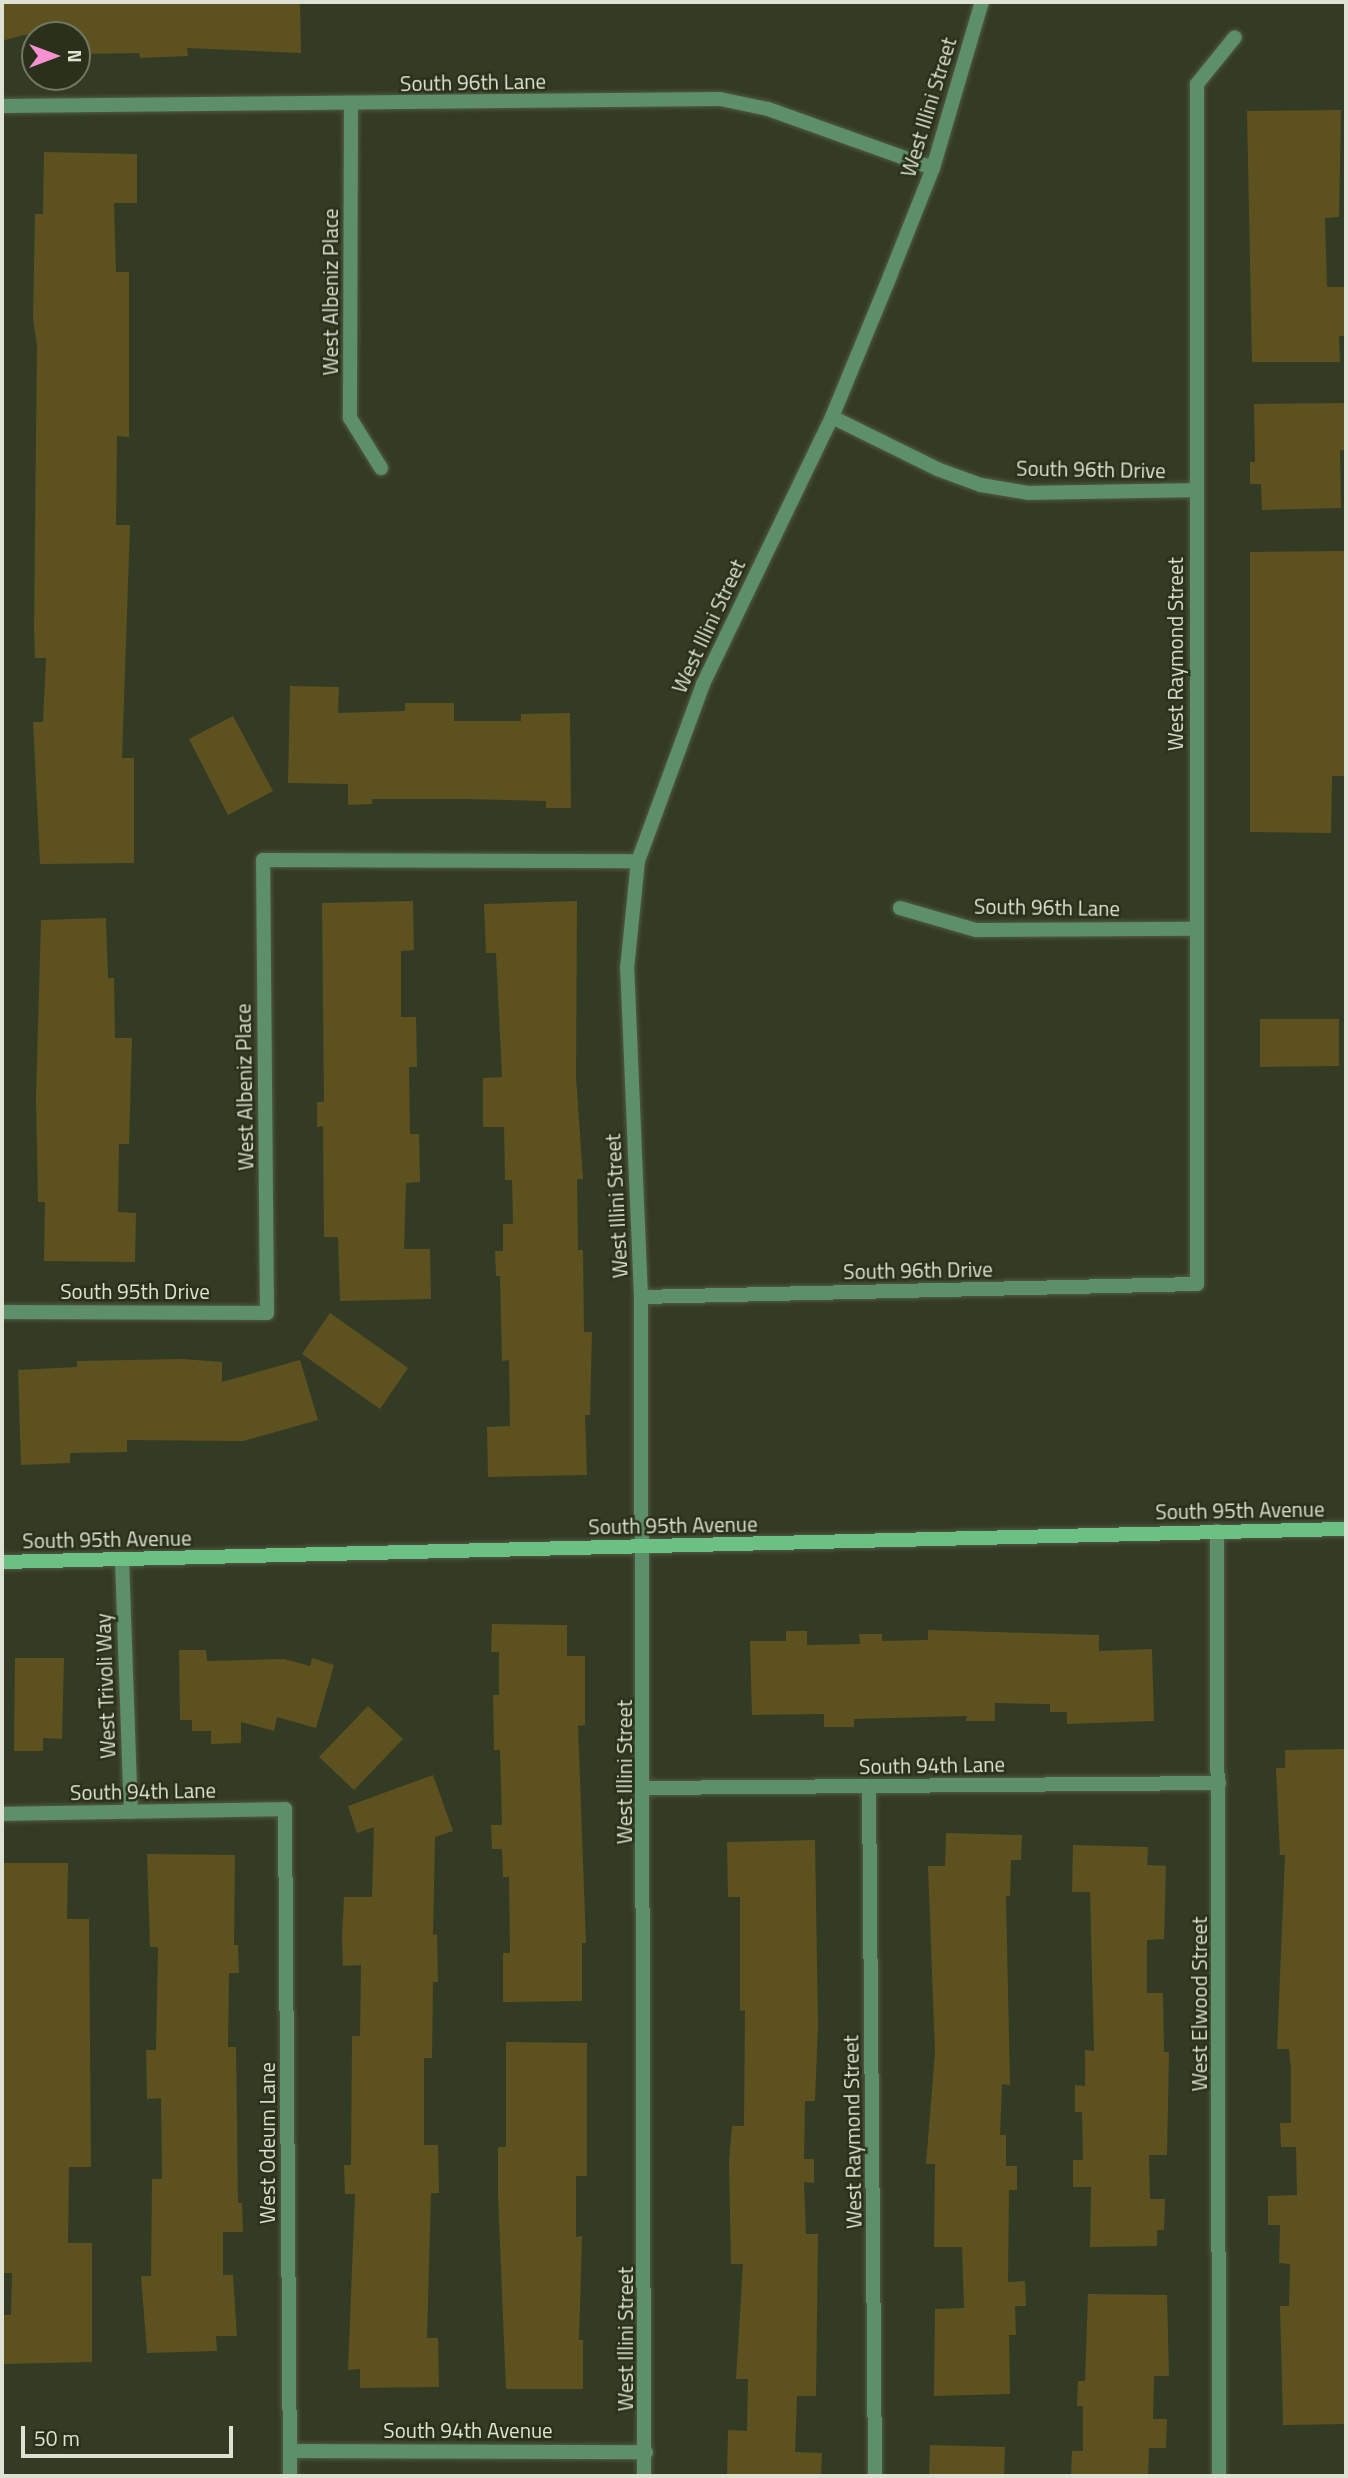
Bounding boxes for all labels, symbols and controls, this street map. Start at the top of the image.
north arrow [21,21,91,91]
street label: West Illini Street [895,34,961,180]
text: N [61,49,90,63]
street label: South 96th Lane [400,68,546,96]
street label: West Albeniz Place [317,208,343,376]
street label: South 96th Drive [1016,455,1166,483]
street label: West Illini Street [666,555,750,697]
street label: West Raymond Street [1162,557,1188,751]
street label: South 96th Lane [974,893,1120,921]
street label: West Albeniz Place [230,1003,258,1171]
street label: West Illini Street [600,1133,632,1279]
street label: South 96th Drive [843,1256,993,1284]
street label: South 95th Drive [60,1278,210,1304]
street label: South 95th Avenue [1155,1496,1325,1524]
street label: South 95th Avenue [588,1511,758,1539]
street label: South 95th Avenue [22,1525,192,1553]
street label: West Trivoli Way [90,1613,120,1759]
street label: West Illini Street [611,1700,637,1844]
street label: South 94th Lane [859,1751,1005,1779]
street label: South 94th Lane [70,1777,216,1805]
street label: West Elwood Street [1186,1917,1212,2091]
street label: West Raymond Street [838,2035,866,2229]
street label: West Odeum Lane [254,2062,280,2224]
street label: West Illini Street [612,2267,638,2411]
scale bar [24,2412,236,2456]
street label: South 94th Avenue [383,2417,553,2443]
text: 50 m [34,2422,80,2454]

